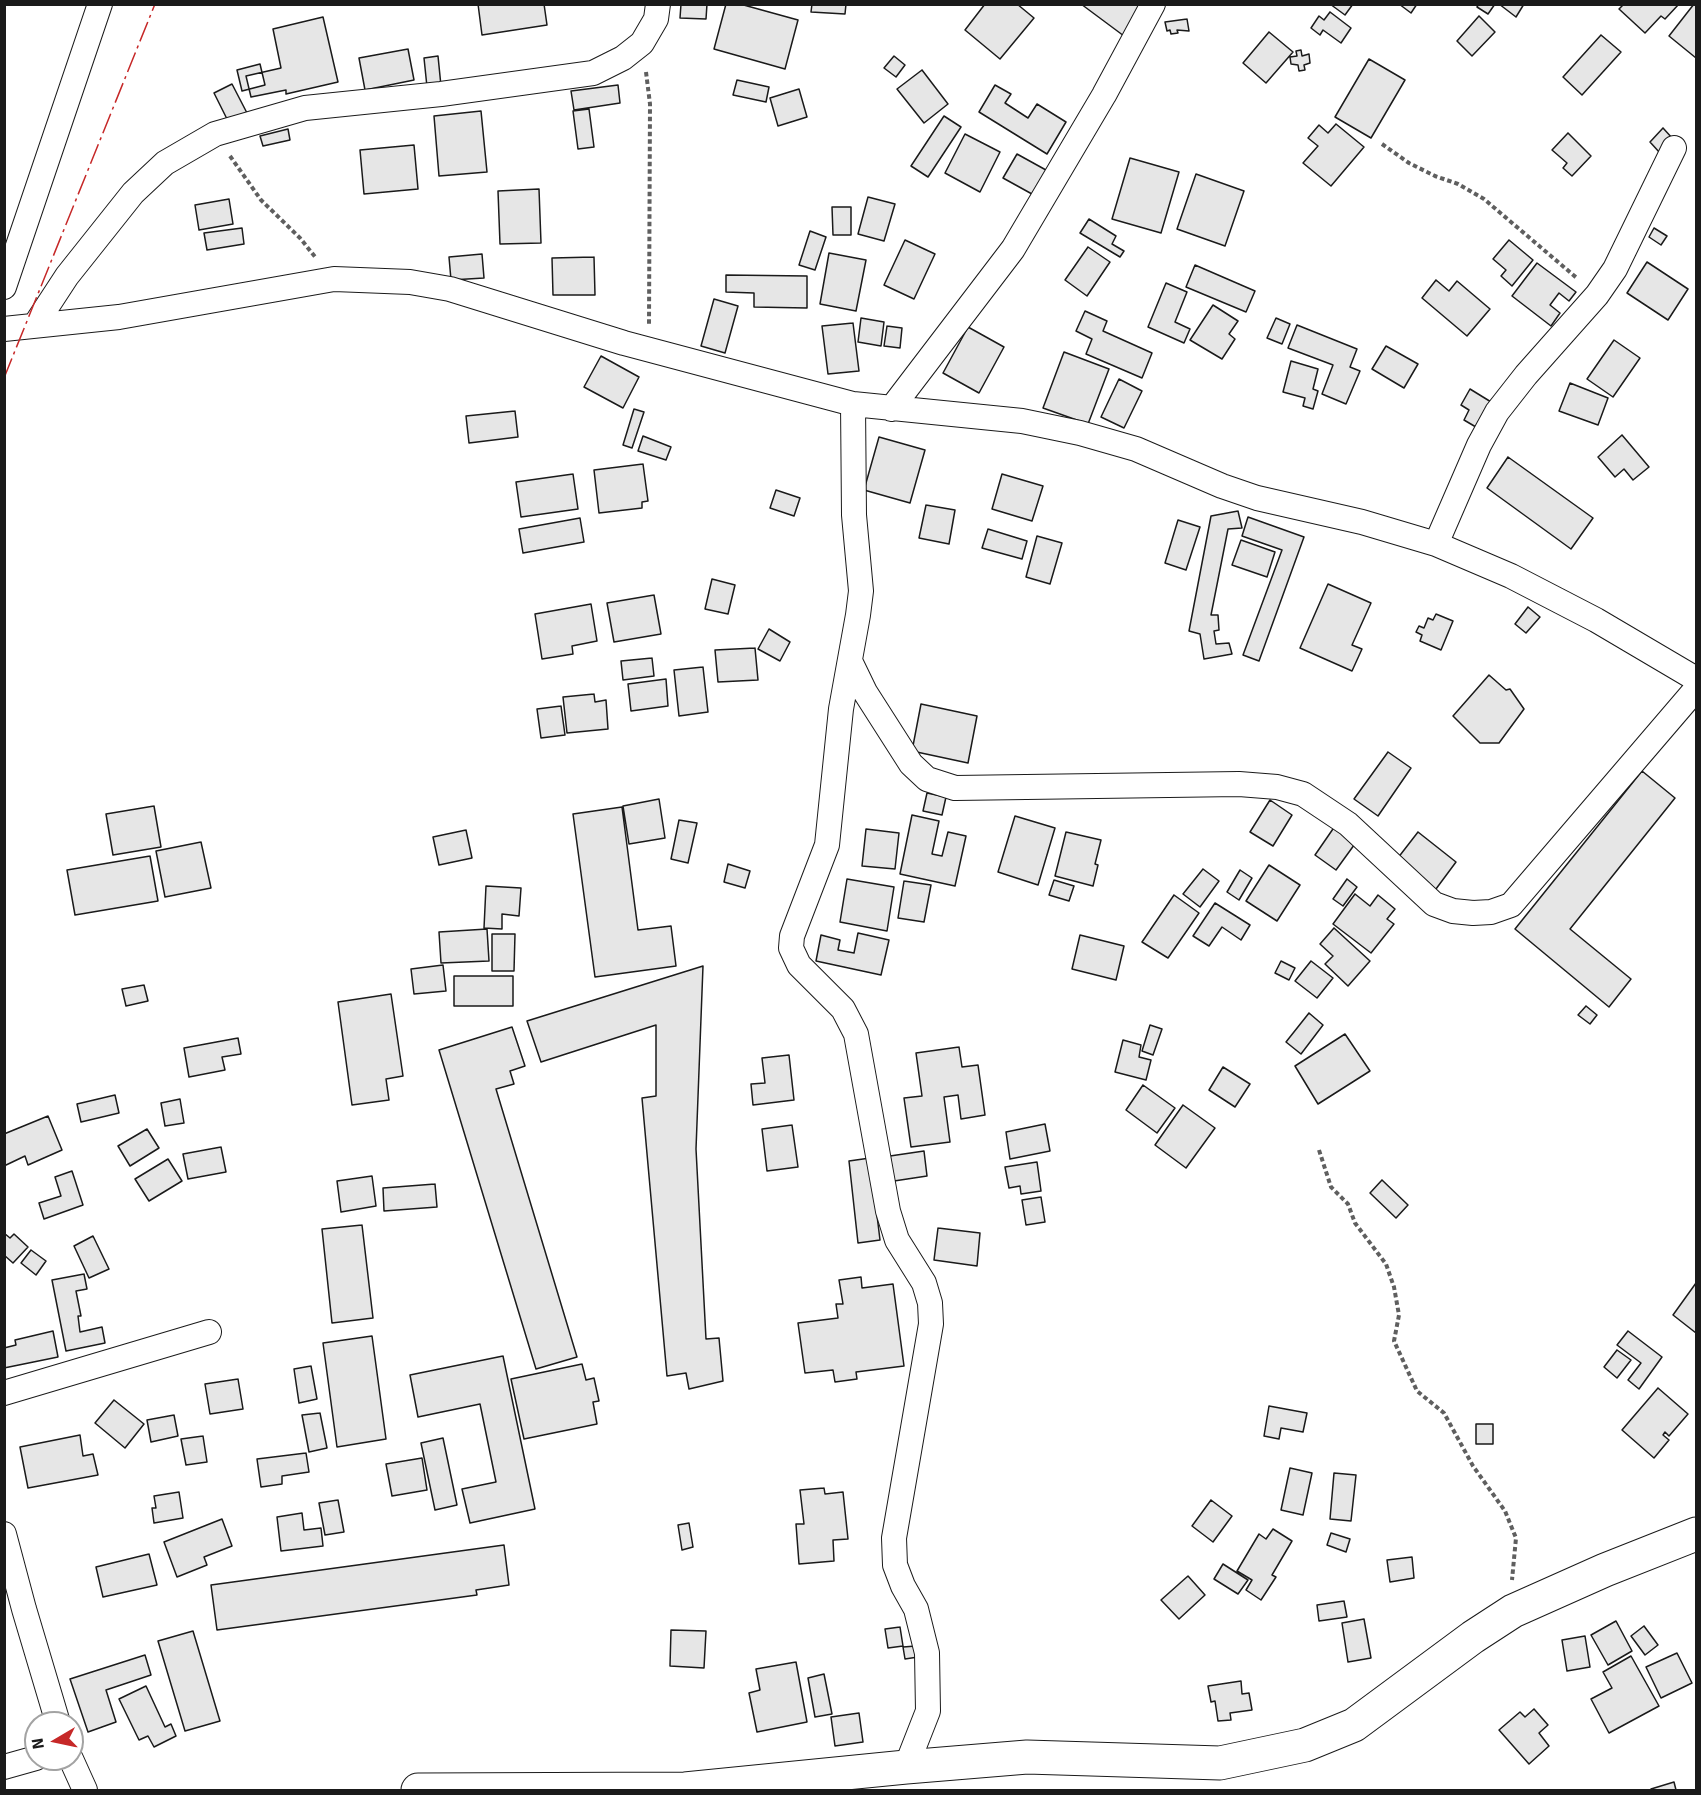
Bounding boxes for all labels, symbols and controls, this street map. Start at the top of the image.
north arrow [24,1711,84,1771]
text: N [27,1736,49,1751]

